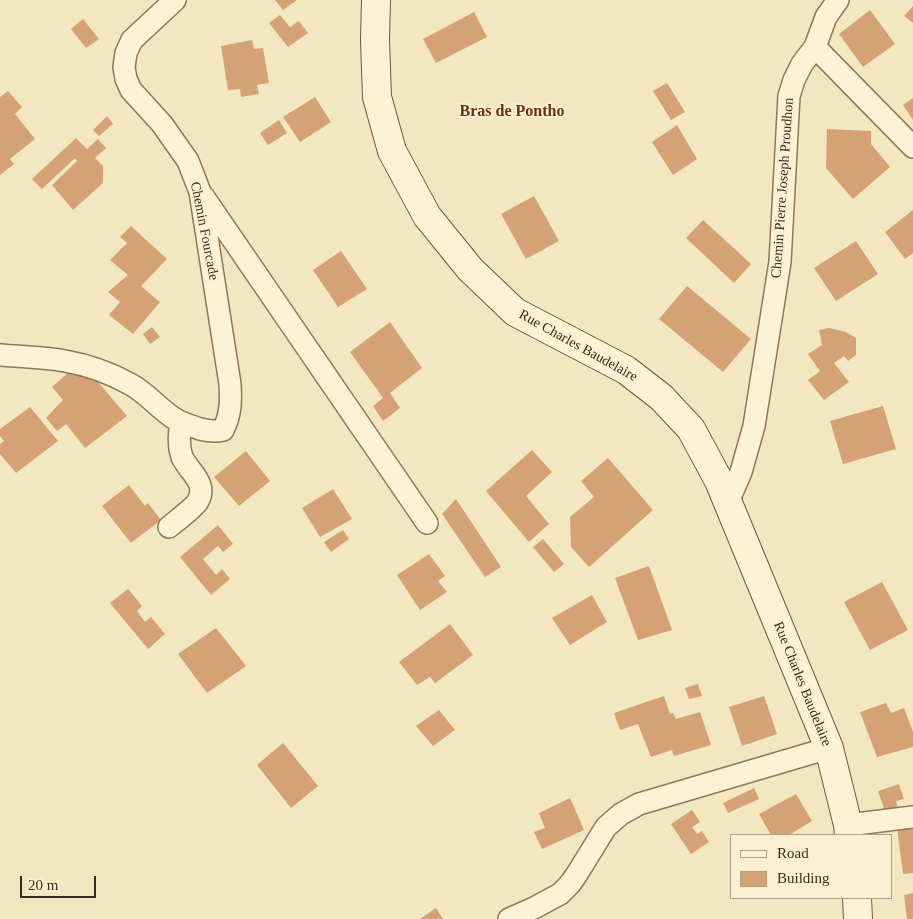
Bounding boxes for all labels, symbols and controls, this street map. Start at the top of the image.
street label: Chemin Pierre Joseph Proudhon [768,97,798,279]
district label: Bras de Pontho [460,102,564,122]
street label: Chemin Fourcade [186,180,222,282]
street label: Rue Charles Baudelaire [516,306,640,386]
street label: Rue Charles Baudelaire [769,619,835,749]
legend [730,834,893,899]
text: Road [777,845,809,861]
scale bar [22,866,99,898]
text: Building [777,870,830,886]
text: 20 m [28,877,58,893]

